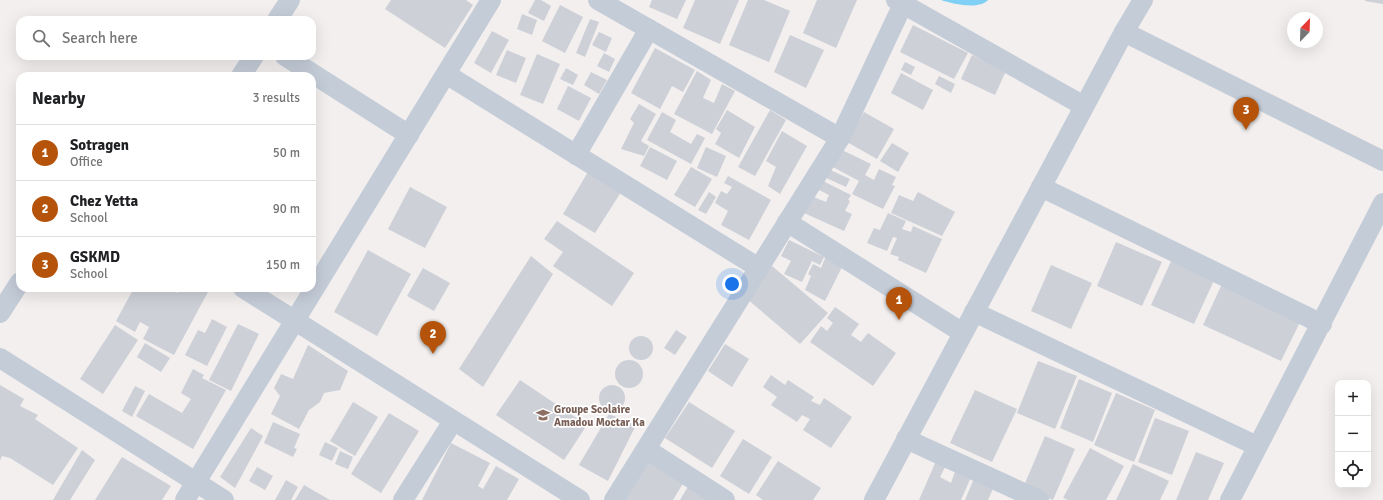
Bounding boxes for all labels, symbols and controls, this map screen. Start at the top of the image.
north arrow [1287,12,1323,48]
search box [16,16,316,60]
icon: search [30,27,52,49]
text: Search here [62,29,138,47]
text: Nearby [32,88,85,109]
text: 3 results [252,90,300,106]
pin: 3 [1233,97,1259,130]
text: Sotragen [70,136,129,154]
text: 1 [41,145,49,161]
text: 50 m [273,145,300,161]
text: Office [70,154,103,170]
text: Chez Yetta [70,192,138,210]
text: 2 [41,201,49,217]
text: 90 m [273,201,300,217]
text: School [70,210,108,226]
text: GSKMD [70,248,120,266]
text: 3 [41,257,49,273]
text: 150 m [266,257,300,273]
text: School [70,266,108,282]
your location [722,274,742,294]
pin: 1 [886,287,912,320]
pin: 2 [420,321,446,354]
map controls [1335,380,1371,488]
button: + [1335,380,1371,416]
place label: Groupe Scolaire Amadou Moctar Ka [554,403,645,429]
school or university icon: Groupe Scolaire Amadou Moctar Ka [535,407,551,423]
button: − [1335,416,1371,452]
button: locate [1335,452,1371,488]

